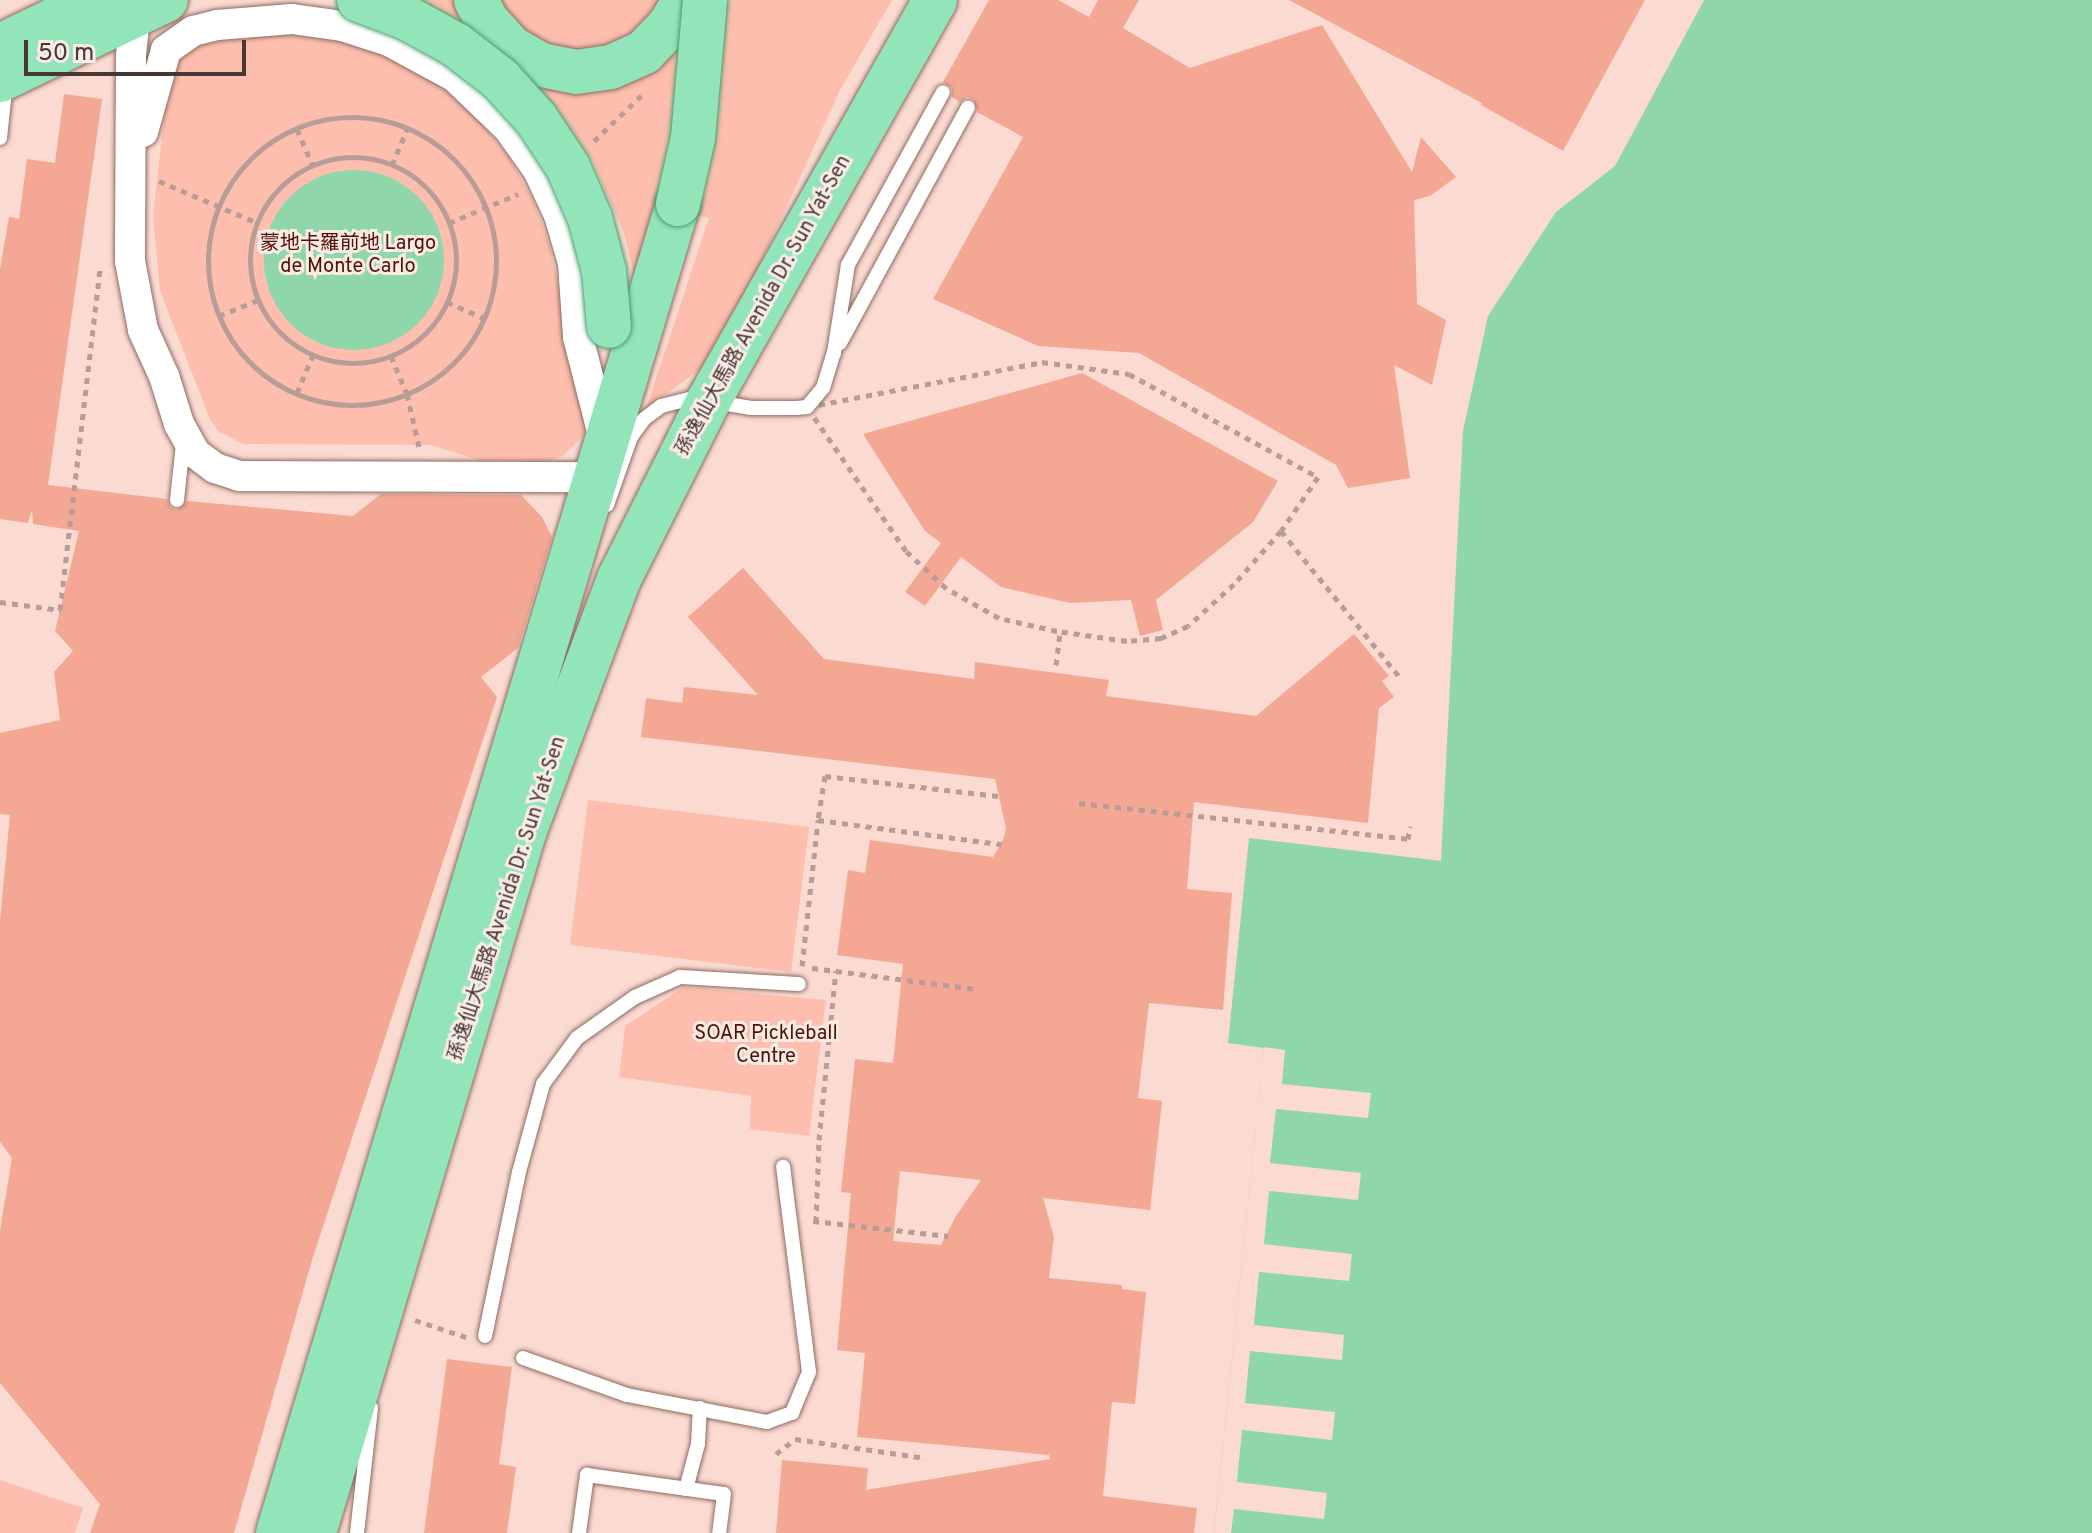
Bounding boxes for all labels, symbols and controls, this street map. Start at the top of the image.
scale bar [28,24,250,74]
text: 50 m [38,39,94,69]
street label: 孫逸仙大馬路 Avenida Dr. Sun Yat-Sen [671,151,857,461]
park label: 蒙地卡羅前地 Largo de Monte Carlo [260,232,436,279]
street label: 孫逸仙大馬路 Avenida Dr. Sun Yat-Sen [444,733,572,1065]
park label: SOAR Pickleball Centre [694,1022,838,1069]

